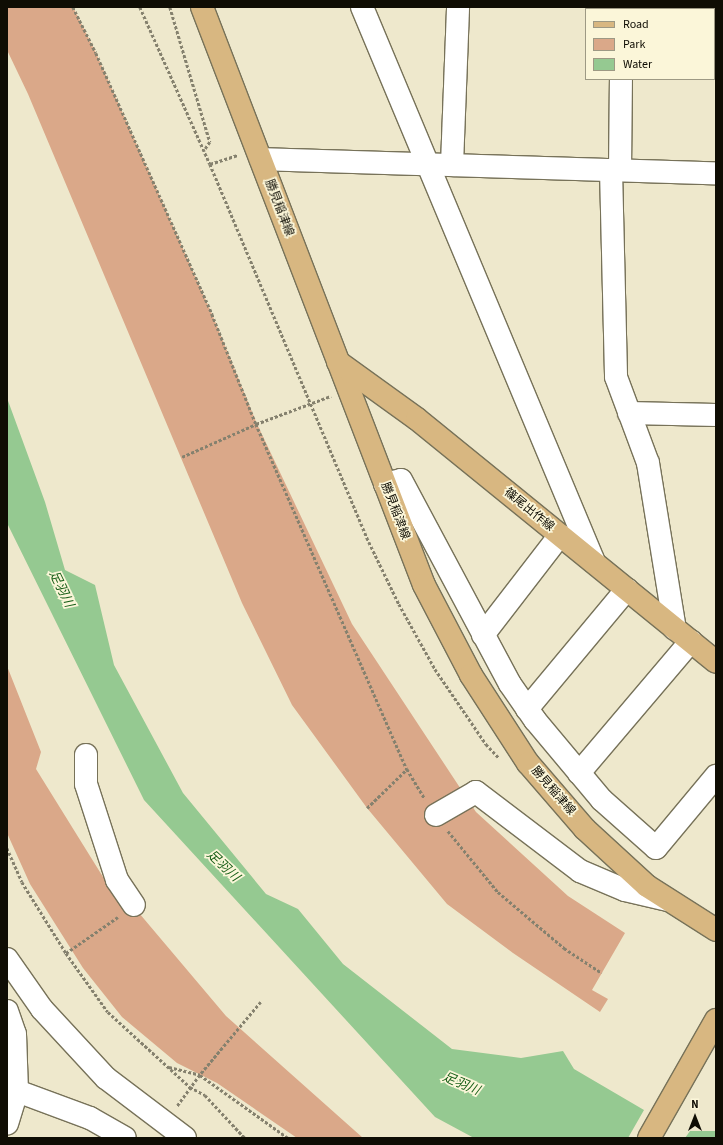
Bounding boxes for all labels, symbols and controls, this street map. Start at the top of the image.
legend [585,8,715,80]
text: Road [623,16,649,33]
text: Park [623,36,645,53]
text: Water [623,56,652,73]
street label: 勝見稲津線 [262,177,296,239]
street label: 勝見稲津線 [378,480,412,542]
street label: 篠尾出作線 [501,486,557,534]
water label: 足羽川 [45,568,77,610]
street label: 勝見稲津線 [528,764,578,818]
water label: 足羽川 [203,847,243,885]
water label: 足羽川 [440,1069,482,1099]
north arrow [675,1097,715,1137]
text: N [691,1097,699,1112]

